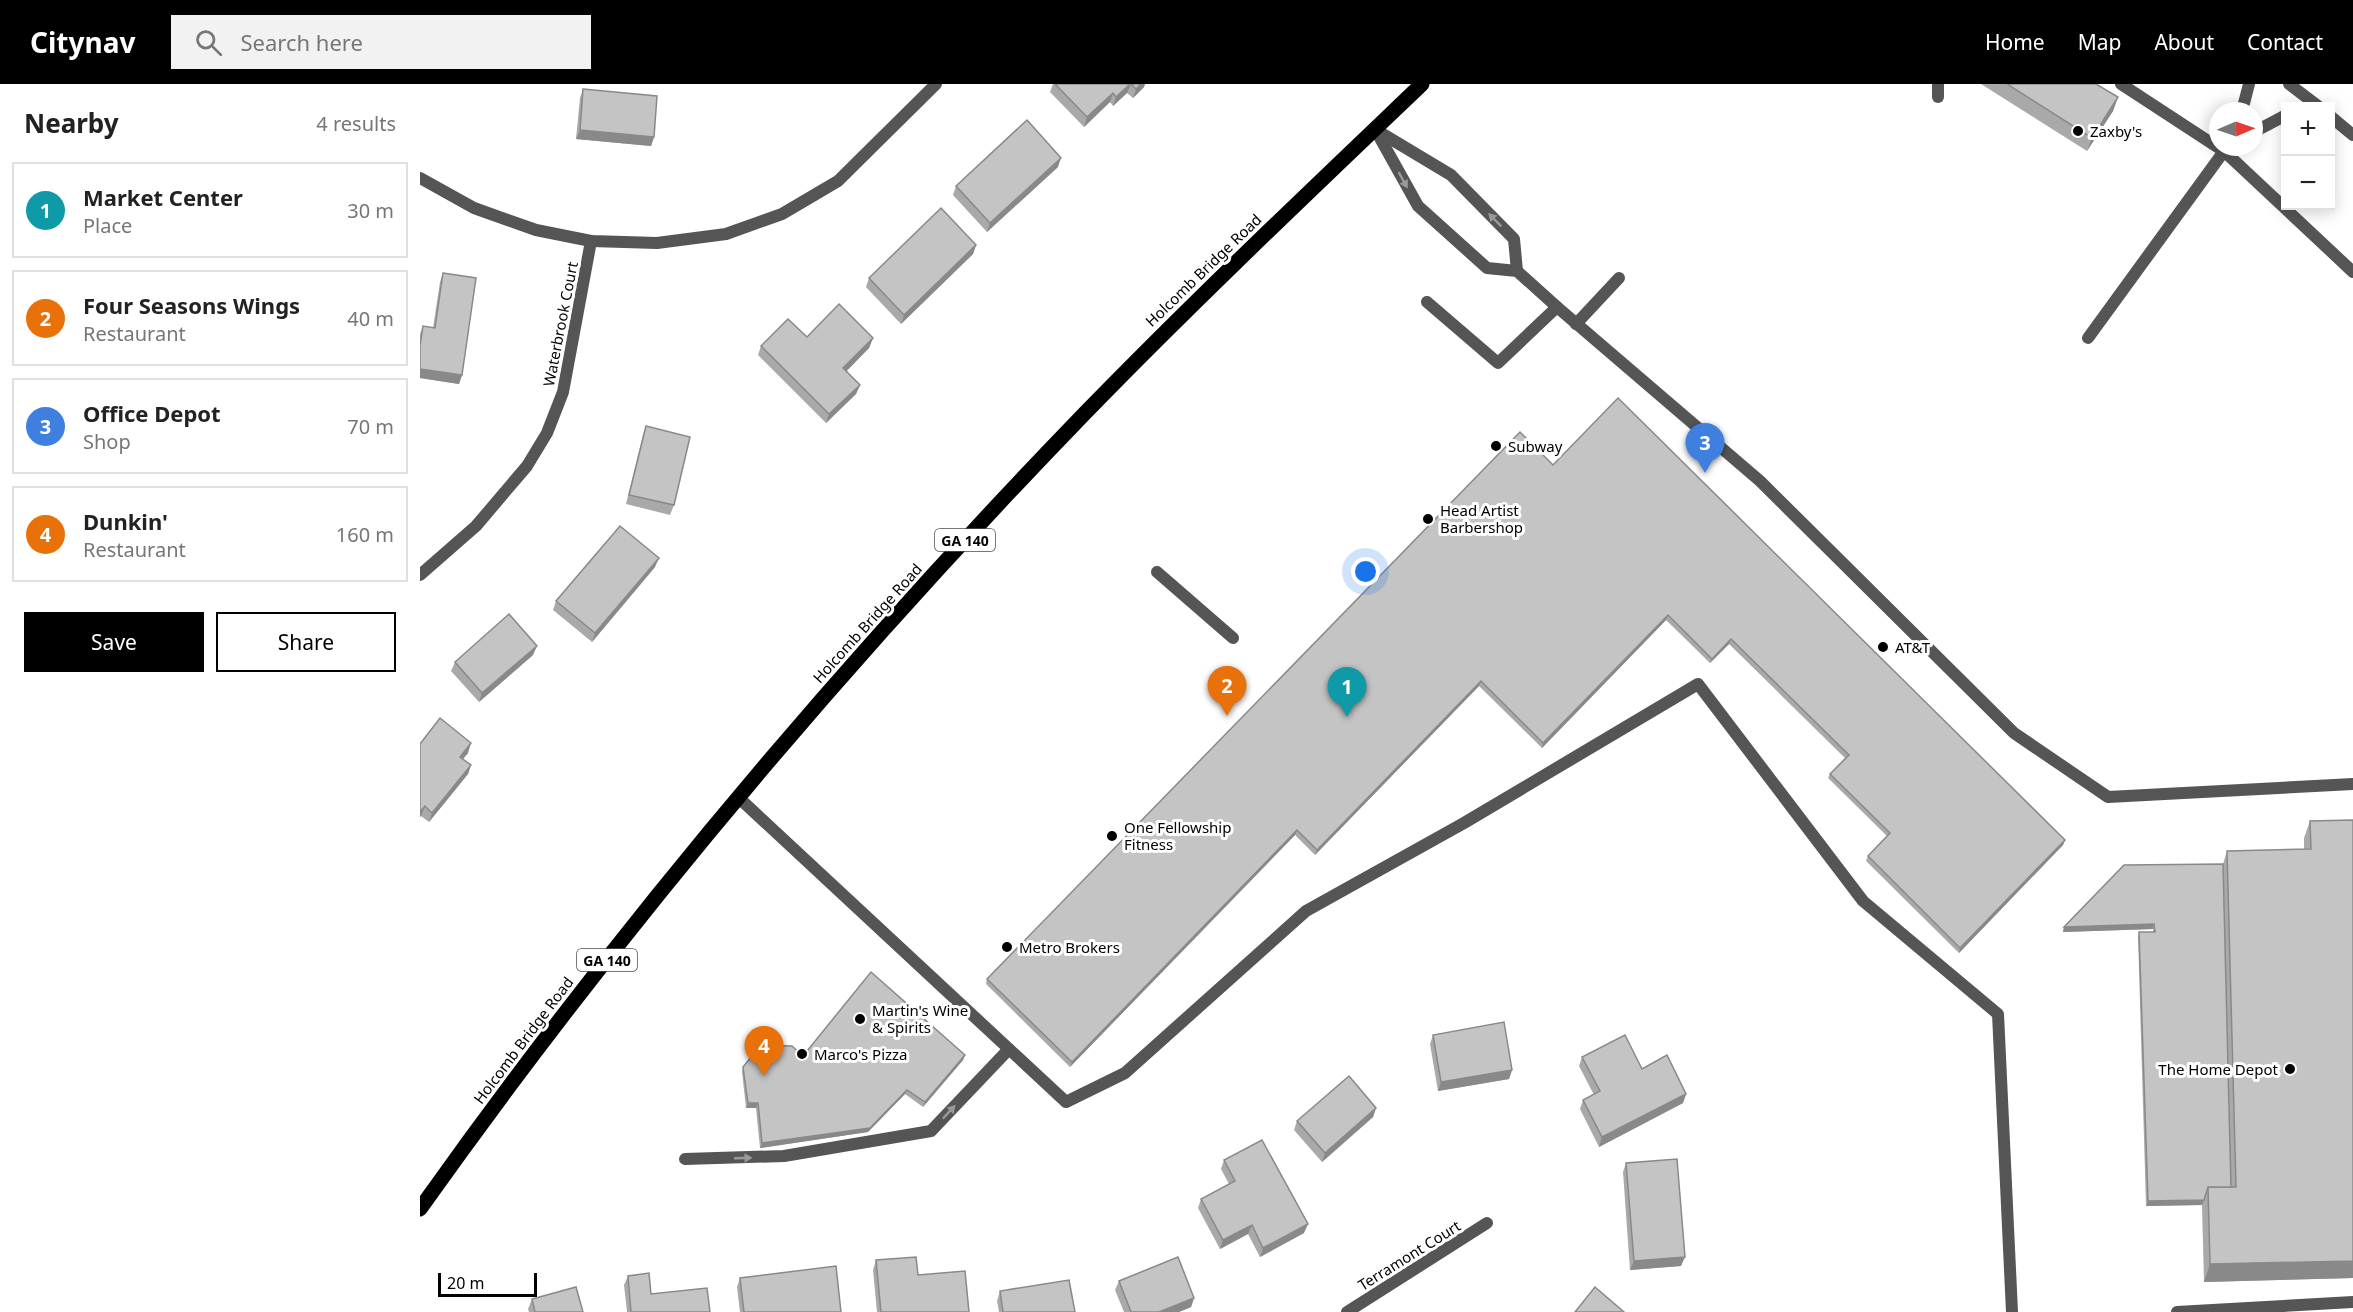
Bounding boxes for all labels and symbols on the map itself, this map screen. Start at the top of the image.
north arrow [2209,102,2263,156]
place label: Zaxby's [2090,121,2142,141]
marker: Zaxby's [2071,124,2085,138]
one-way arrow [1398,172,1408,189]
street label: Holcomb Bridge Road [1141,209,1265,331]
one-way arrow [1488,212,1502,227]
street label: Waterbrook Court [538,259,582,388]
pin: 3 [1686,424,1724,473]
place label: Subway [1508,436,1563,456]
marker: Subway [1489,439,1503,453]
place label: Head Artist Barbershop [1440,500,1523,537]
marker: Head Artist Barbershop [1421,512,1435,526]
road number: GA 140 [935,529,995,551]
your location [1351,557,1380,586]
street label: Holcomb Bridge Road [808,559,926,687]
place label: AT&T [1895,637,1931,657]
marker: AT&T [1876,640,1890,654]
pin: 2 [1208,666,1246,716]
pin: 1 [1328,668,1366,717]
place label: One Fellowship Fitness [1124,817,1231,854]
marker: One Fellowship Fitness [1105,829,1119,843]
place label: Metro Brokers [1019,937,1120,957]
marker: Metro Brokers [1000,940,1014,954]
road number: GA 140 [577,949,637,971]
street label: Holcomb Bridge Road [469,972,577,1108]
place label: Martin's Wine & Spirits [872,1000,968,1037]
marker: Martin's Wine & Spirits [853,1012,867,1026]
pin: 4 [744,1026,784,1076]
place label: Marco's Pizza [814,1044,908,1064]
marker: Marco's Pizza [795,1047,809,1061]
place label: The Home Depot [2158,1059,2279,1079]
marker: The Home Depot [2283,1062,2297,1076]
one-way arrow [942,1105,955,1120]
one-way arrow [734,1153,753,1162]
street label: Terramont Court [1354,1215,1465,1295]
scale bar [438,1270,537,1298]

